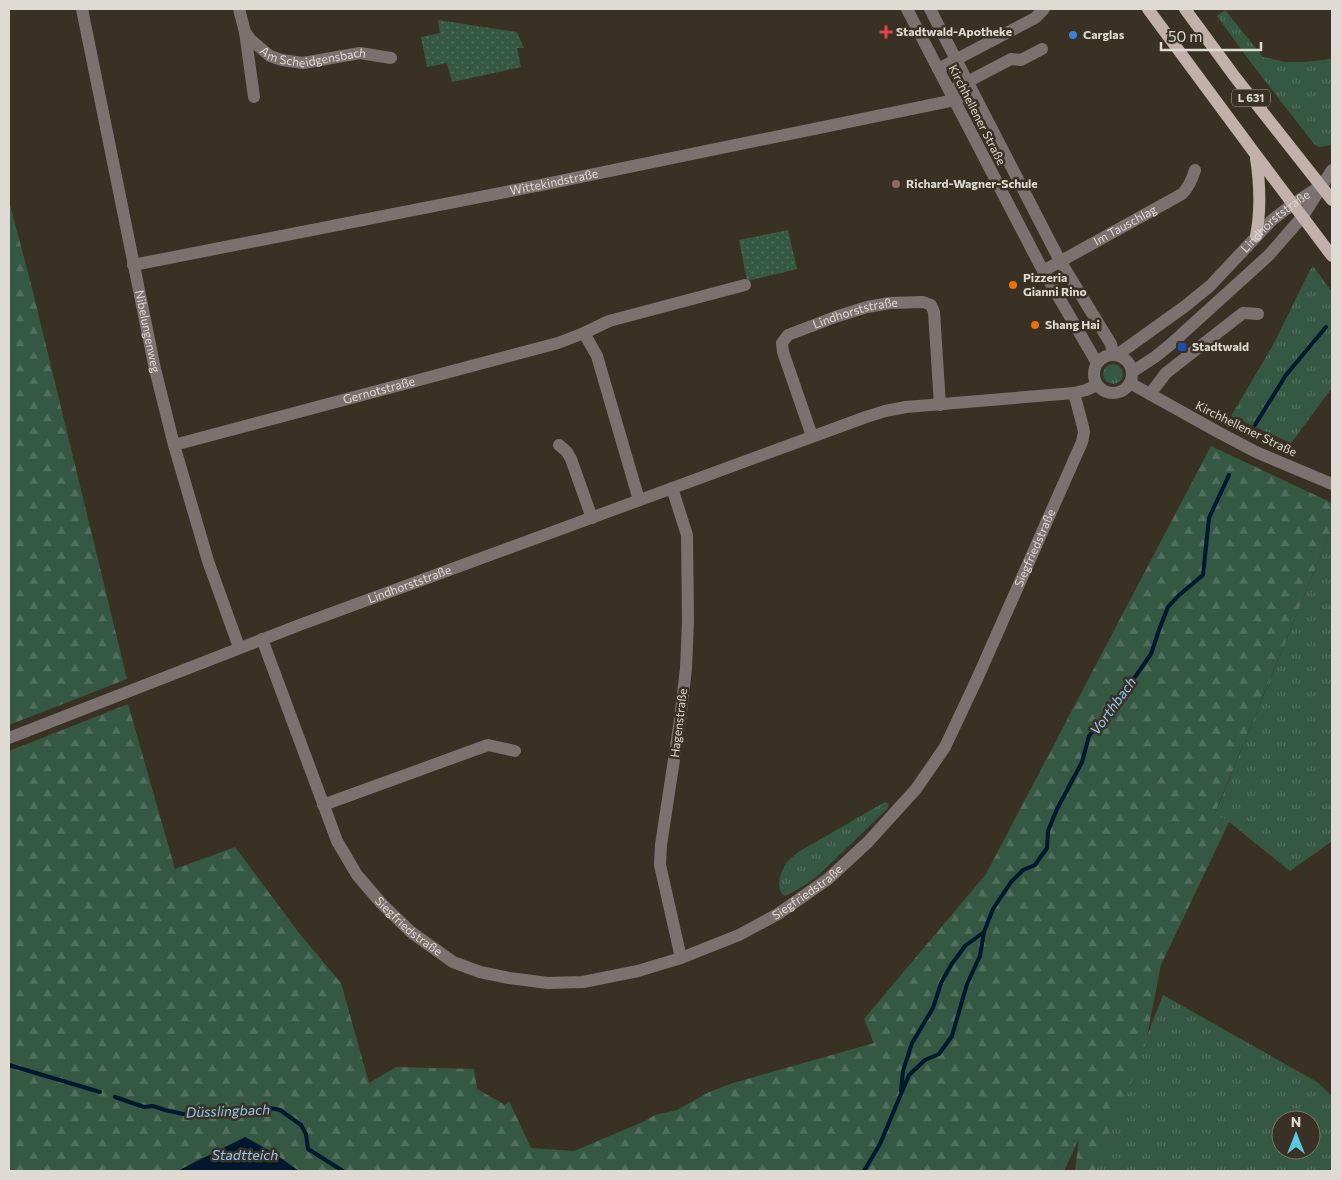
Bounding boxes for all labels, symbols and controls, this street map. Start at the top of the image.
scale bar [1161,20,1261,52]
place label: Stadtwald-Apotheke [896,24,1012,38]
marker: Stadtwald-Apotheke [880,26,892,38]
place label: Carglas [1083,27,1125,41]
text: 50 m [1168,27,1202,45]
marker: Carglas [1067,29,1079,41]
street label: Am Scheidgensbach [258,43,367,69]
street label: Kirchhellener Straße [946,62,1009,167]
road number: L 631 [1232,90,1270,106]
street label: Wittekindstraße [508,165,599,197]
place label: Richard-Wagner-Schule [906,176,1038,190]
marker: Richard-Wagner-Schule [890,178,902,190]
street label: Lindhorststraße [1237,187,1312,255]
street label: Im Tauschlag [1091,201,1159,248]
place label: Pizzeria Gianni Rino [1023,270,1087,298]
marker: Pizzeria Gianni Rino [1007,279,1019,291]
street label: Nibelungenweg [133,289,164,374]
street label: Lindhorststraße [811,295,898,331]
place label: Shang Hai [1045,317,1100,331]
marker: Shang Hai [1029,319,1041,331]
place label: Stadtwald [1192,339,1249,353]
marker: Stadtwald [1176,341,1188,353]
street label: Gernotstraße [341,373,416,406]
street label: Kirchhellener Straße [1194,398,1299,459]
street label: Siegfriedstraße [1011,506,1057,589]
street label: Lindhorststraße [366,562,453,605]
water label: Vorthbach [1086,674,1139,738]
street label: Hagenstraße [667,687,689,758]
street label: Siegfriedstraße [769,861,845,922]
street label: Siegfriedstraße [373,893,445,958]
water label: Düsslingbach [186,1101,270,1120]
north arrow [1271,1110,1321,1160]
text: N [1291,1113,1301,1130]
water label: Stadtteich [212,1146,278,1163]

